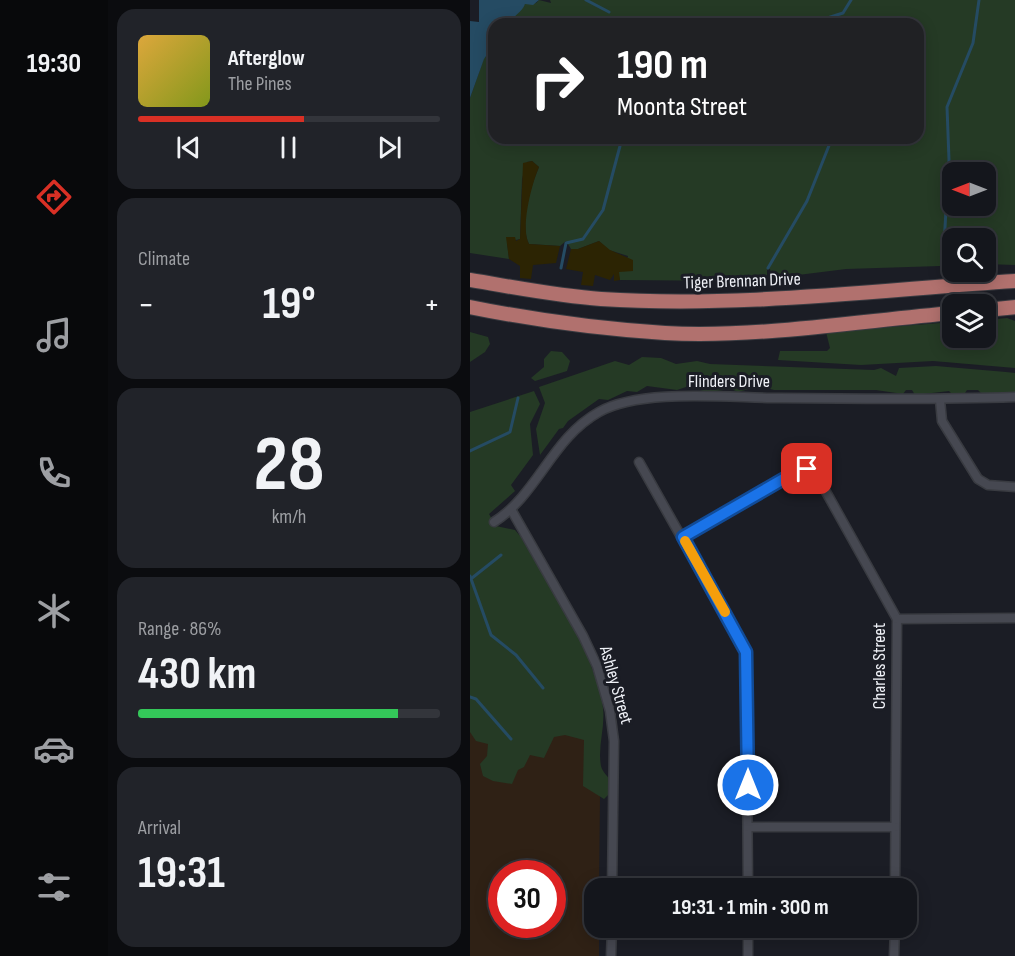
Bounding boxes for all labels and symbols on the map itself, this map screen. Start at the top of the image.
north arrow [942,162,996,216]
street label: Tiger Brennan Drive [683,268,801,294]
street label: Flinders Drive [688,371,770,392]
pin [781,443,832,494]
street label: Charles Street [869,622,890,709]
street label: Ashley Street [595,643,637,727]
position arrow [716,753,780,817]
speed limit sign: 30 [488,860,566,938]

